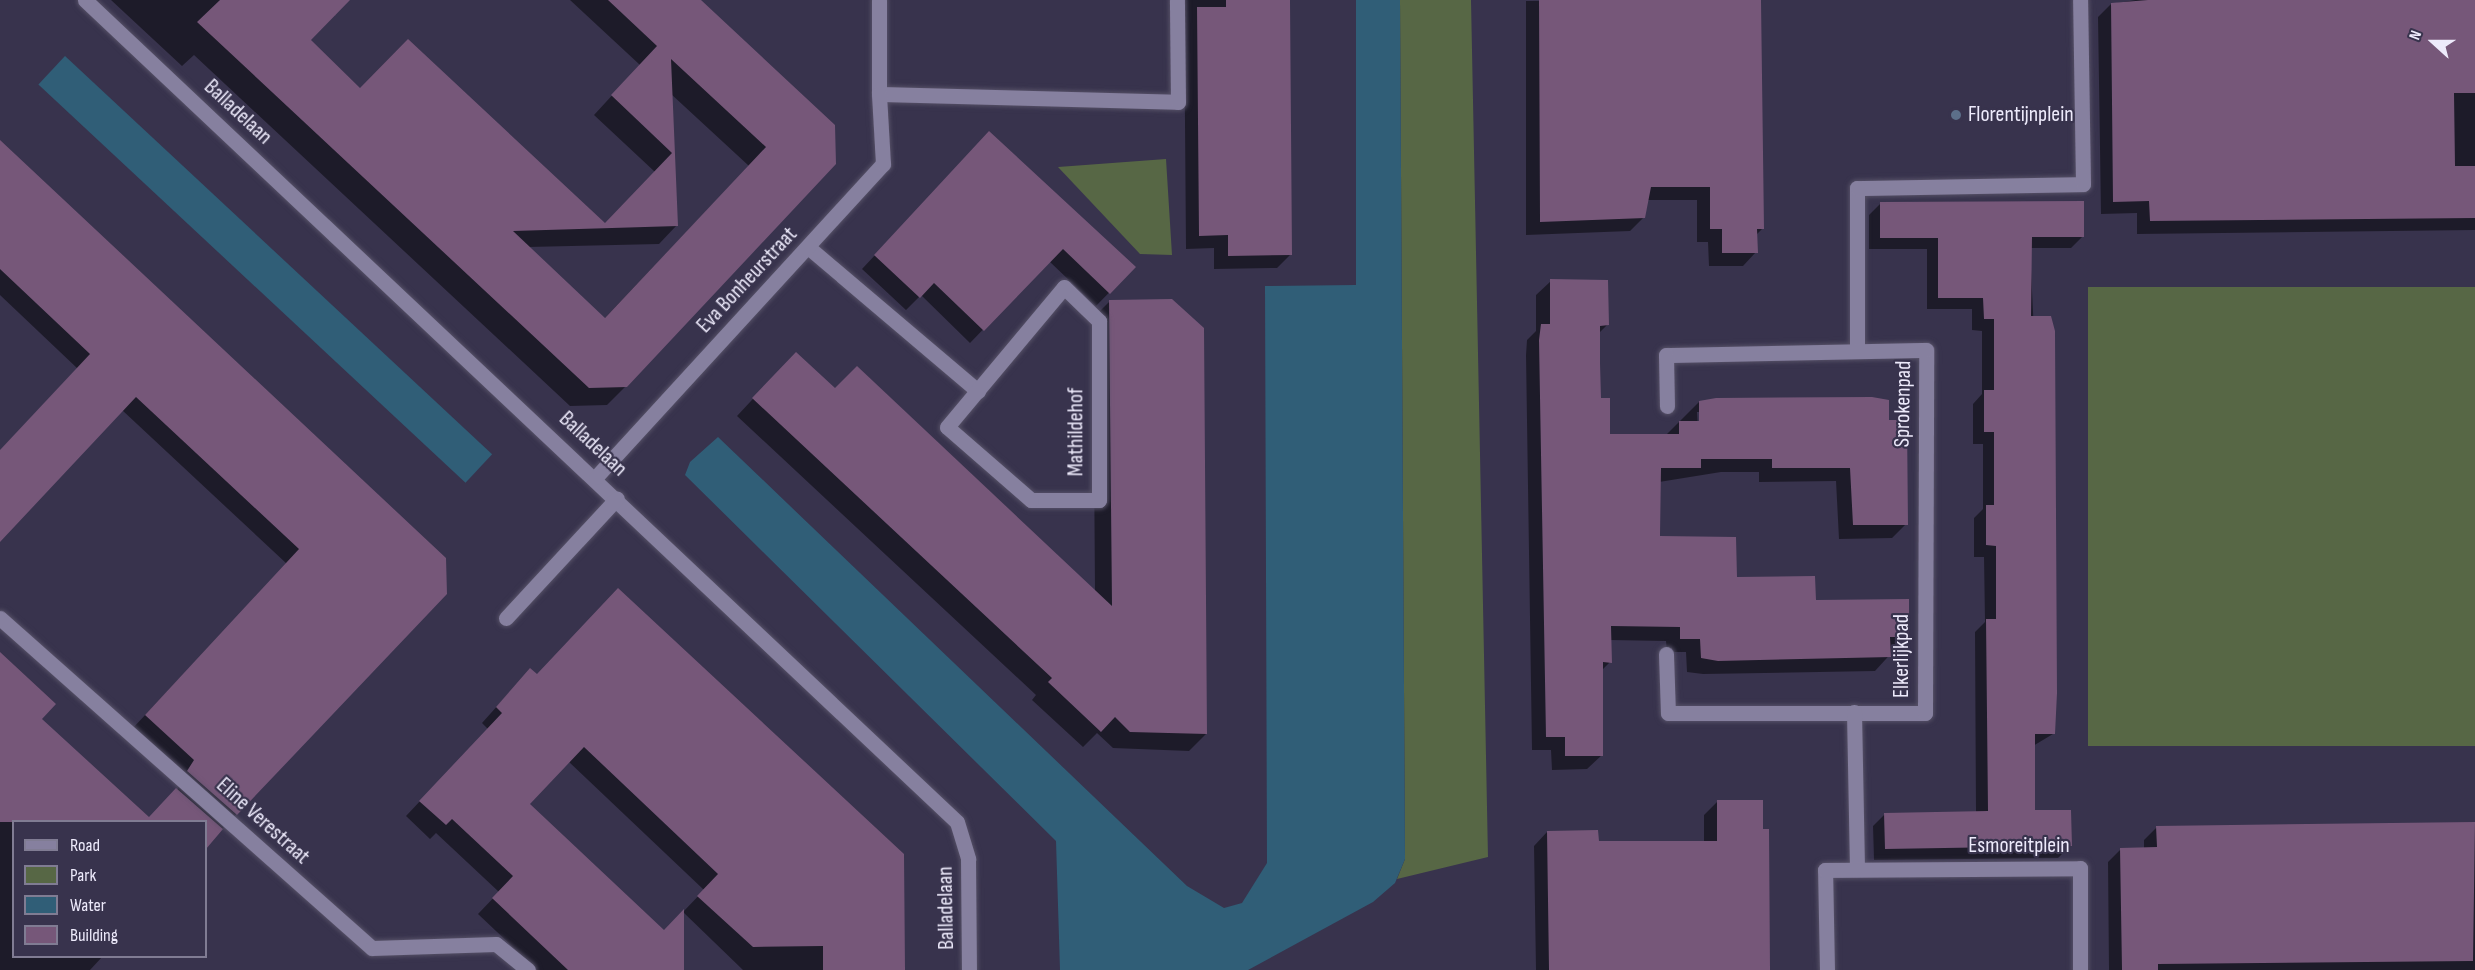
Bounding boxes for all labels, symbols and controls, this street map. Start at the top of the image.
north arrow [2403,12,2463,72]
text: N [2405,28,2426,43]
street label: Balladelaan [198,74,278,150]
place label: Florentijnplein [1968,102,2074,128]
marker: Florentijnplein [1949,108,1963,122]
street label: Eva Bonheurstraat [691,222,803,338]
street label: Sprokenpad [1889,360,1917,448]
street label: Mathildehof [1063,388,1089,476]
street label: Balladelaan [553,406,633,482]
street label: Elkerlijkpad [1889,614,1915,698]
street label: Eline Verestraat [211,772,315,870]
legend [12,820,207,958]
street label: Esmoreitplein [1968,833,2070,859]
text: Road [70,835,100,856]
text: Park [70,865,96,886]
street label: Balladelaan [932,866,960,950]
text: Water [70,895,106,916]
text: Building [70,925,118,946]

